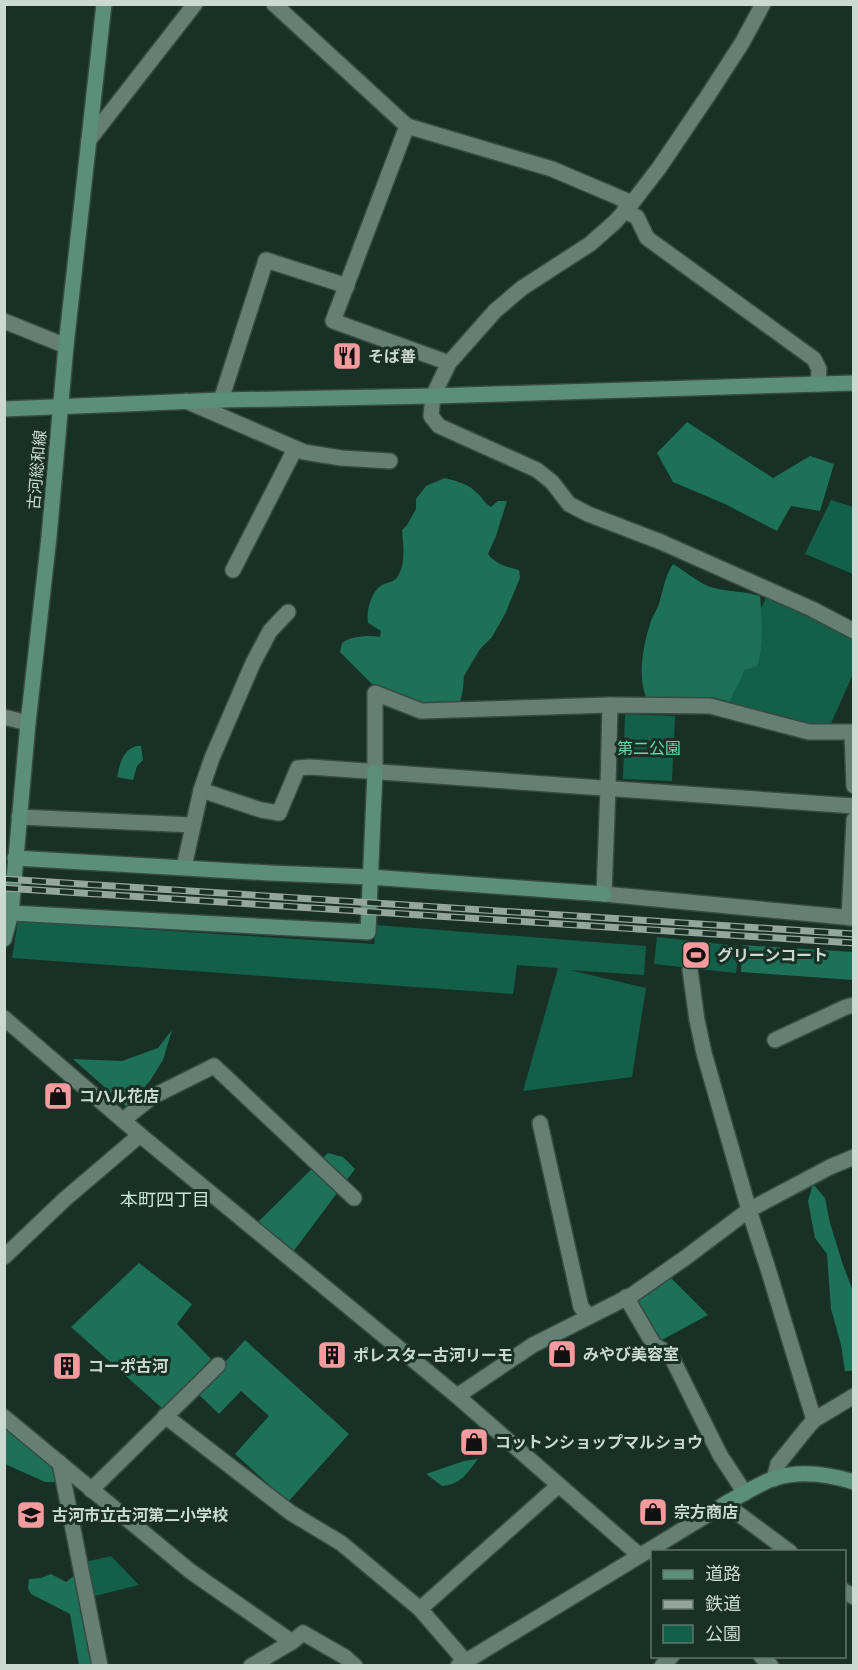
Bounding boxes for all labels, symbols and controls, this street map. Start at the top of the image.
restaurant icon: そば善 [331,340,363,372]
place label: そば善 [368,347,416,366]
street label: 古河総和線 [24,429,50,511]
park label: 第二公園 [617,739,681,758]
sports icon: グリーンコート [680,939,712,971]
place label: グリーンコート [717,946,828,965]
shop icon: コハル花店 [42,1080,74,1112]
place label: コハル花店 [79,1087,159,1106]
district label: 本町四丁目 [120,1189,210,1211]
shop icon: みやび美容室 [546,1338,578,1370]
building icon: ポレスター古河リーモ [316,1339,348,1371]
place label: みやび美容室 [583,1345,679,1364]
place label: ポレスター古河リーモ [353,1346,513,1365]
building icon: コーポ古河 [51,1350,83,1382]
place label: コーポ古河 [88,1357,168,1376]
shop icon: コットンショップマルショウ [458,1426,490,1458]
place label: コットンショップマルショウ [495,1433,703,1452]
shop icon: 宗方商店 [637,1496,669,1528]
school or university icon: 古河市立古河第二小学校 [15,1499,47,1531]
place label: 宗方商店 [674,1503,738,1522]
place label: 古河市立古河第二小学校 [52,1506,228,1525]
legend [651,1550,846,1658]
text: 道路 [705,1563,741,1585]
text: 鉄道 [705,1593,741,1615]
text: 公園 [705,1623,741,1645]

